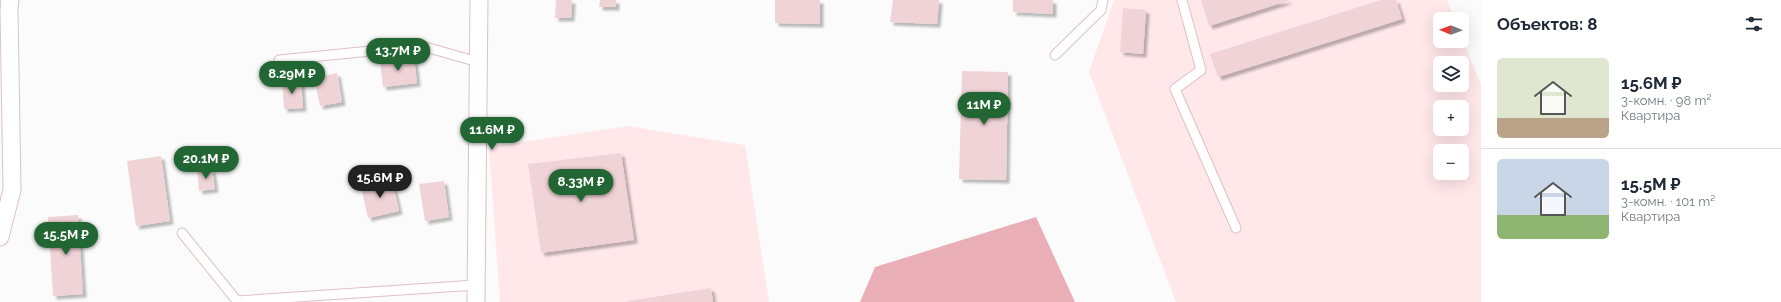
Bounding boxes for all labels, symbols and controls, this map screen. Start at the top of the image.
north arrow [1433,12,1469,48]
map controls [1433,12,1469,180]
icon: filters [1743,13,1765,35]
text: Объектов: 8 [1497,14,1598,34]
pin: 13.7M ₽ [361,38,435,72]
text: 13.7M ₽ [375,43,421,58]
button: layers [1433,56,1469,92]
pin: 8.29M ₽ [255,61,329,95]
text: 8.29M ₽ [268,66,316,81]
text: 15.6M ₽ [1621,73,1682,93]
icon: home [1529,74,1577,122]
pin: 11M ₽ [956,92,1012,126]
text: 3-комн. · 98 m² [1621,93,1711,108]
text: 11M ₽ [967,97,1001,112]
button: + [1433,100,1469,136]
text: Квартира [1621,108,1680,123]
pin: 11.6M ₽ [455,117,529,151]
text: 11.6M ₽ [469,122,515,137]
button: − [1433,144,1469,180]
pin: 20.1M ₽ [169,146,243,180]
text: 20.1M ₽ [183,151,229,166]
pin: 15.6M ₽ [343,165,417,199]
pin: 8.33M ₽ [544,169,618,203]
text: 15.6M ₽ [357,170,403,185]
text: 8.33M ₽ [557,174,605,189]
text: 15.5M ₽ [1621,174,1681,194]
icon: home [1529,175,1577,223]
text: 3-комн. · 101 m² [1621,194,1715,209]
text: Квартира [1621,209,1680,224]
pin: 15.5M ₽ [29,222,103,256]
text: 15.5M ₽ [43,227,89,242]

